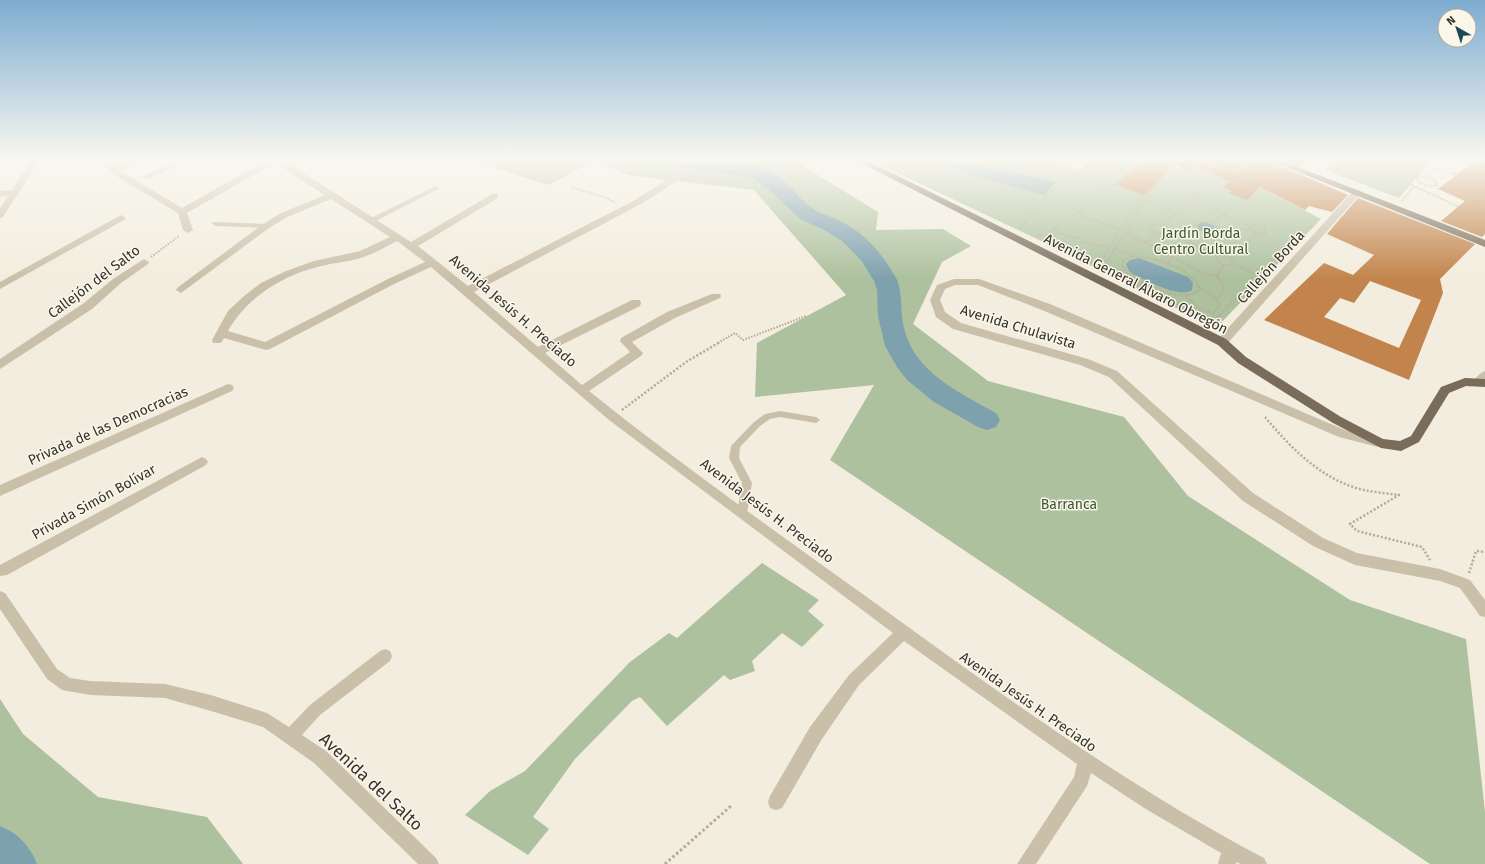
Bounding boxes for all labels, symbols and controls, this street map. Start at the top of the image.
north arrow [1437,8,1477,48]
text: N [1444,13,1458,28]
park label: Jardín Borda Centro Cultural [1154,225,1248,258]
street label: Callejón Borda [1234,227,1308,307]
street label: Avenida General Álvaro Obregón [1041,229,1231,338]
street label: Callejón del Salto [45,242,143,322]
street label: Avenida Jesús H. Preciado [446,251,580,371]
street label: Avenida Chulavista [958,301,1078,353]
street label: Privada de las Democracias [25,383,191,469]
street label: Avenida Jesús H. Preciado [697,455,837,567]
street label: Privada Simón Bolívar [29,461,160,543]
park label: Barranca [1041,496,1097,513]
street label: Avenida Jesús H. Preciado [956,648,1100,756]
street label: Avenida del Salto [315,729,427,835]

